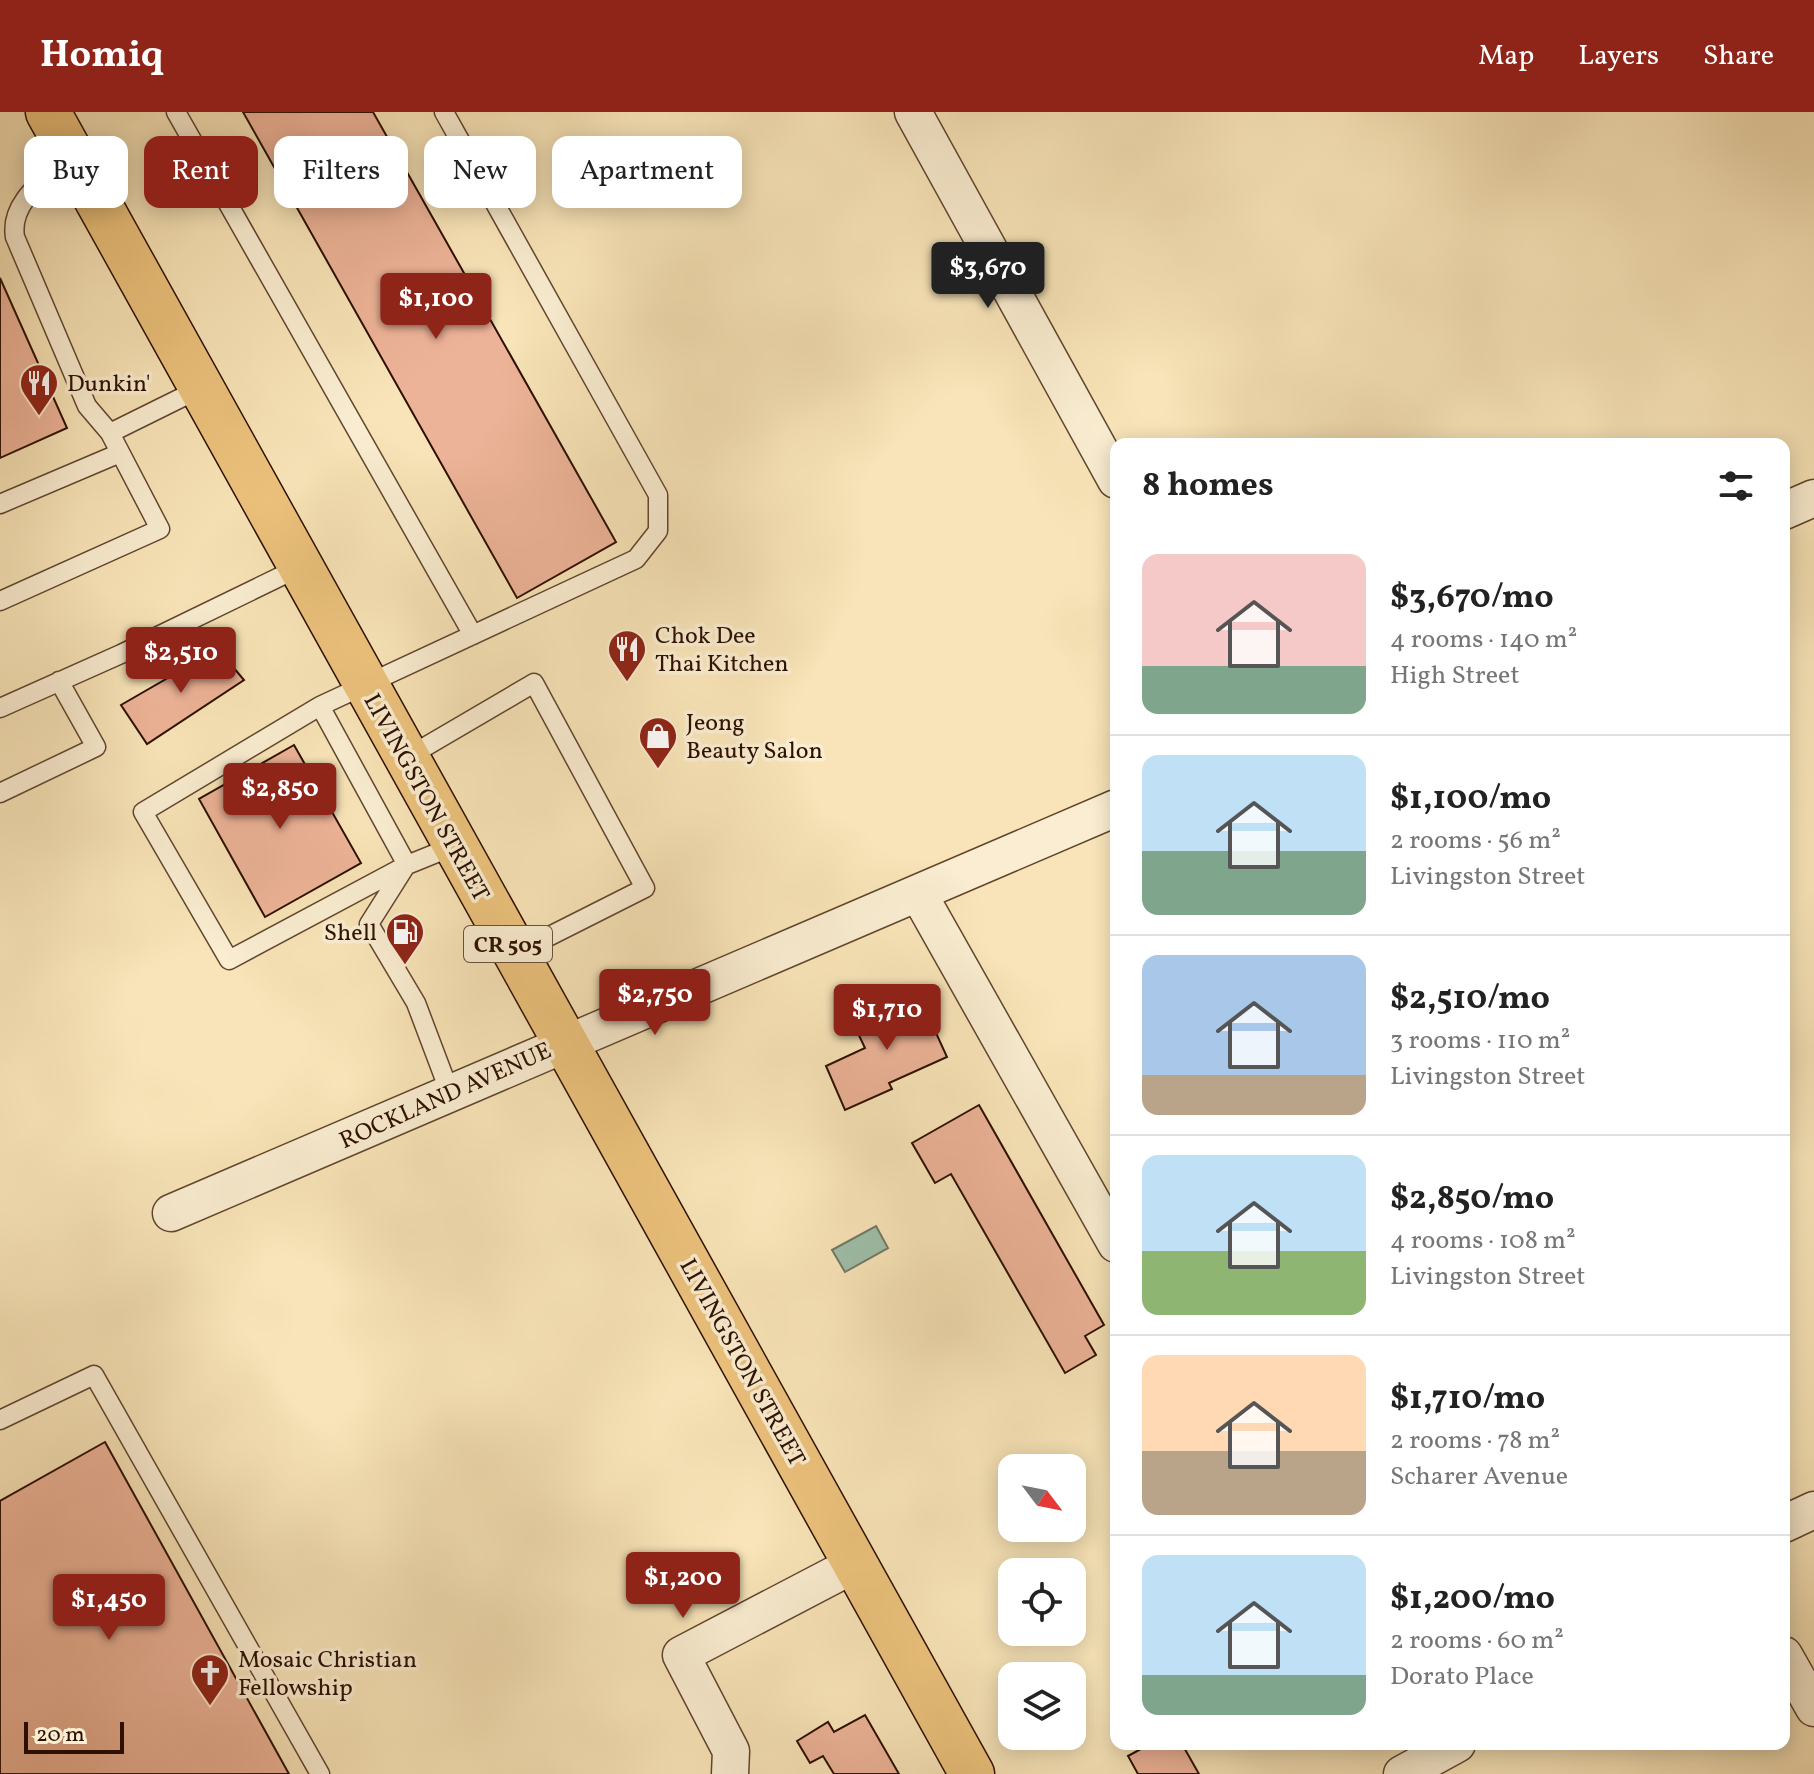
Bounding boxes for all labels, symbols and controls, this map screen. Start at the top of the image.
text: Homiq [40,30,163,83]
text: Map [1478,37,1534,76]
text: Layers [1578,37,1659,76]
text: Share [1703,37,1774,76]
chip: Buy [24,136,128,208]
chip: Rent [144,136,258,208]
chip: Filters [274,136,408,208]
chip: New [424,136,536,208]
chip: Apartment [552,136,742,208]
pin: $3,670 [923,242,1053,310]
text: $3,670 [949,250,1027,286]
pin: $1,100 [371,273,501,341]
text: $1,100 [398,281,474,317]
restaurant icon: Dunkin' [18,362,60,417]
place label: Dunkin' [67,368,151,402]
text: 8 homes [1142,463,1274,510]
icon: filters [1714,464,1758,508]
text: $3,670/mo [1390,575,1554,622]
icon: home [1206,586,1302,682]
place label: Chok Dee Thai Kitchen [655,620,789,682]
text: 4 rooms · 140 m² [1390,622,1577,658]
pin: $2,510 [116,627,246,695]
restaurant icon: Chok Dee Thai Kitchen [606,628,648,683]
text: $2,510 [144,635,218,671]
text: High Street [1390,658,1520,694]
street label: LIVINGSTON STREET [354,688,497,908]
place label: Jeong Beauty Salon [686,707,823,769]
shop icon: Jeong Beauty Salon [637,715,679,770]
pin: $2,850 [215,763,345,831]
text: $2,850 [241,771,319,807]
text: $1,100/mo [1390,776,1551,823]
icon: home [1206,787,1302,883]
text: 2 rooms · 56 m² [1390,823,1561,859]
text: Livingston Street [1390,859,1585,895]
fuel station icon: Shell [384,911,426,966]
place label: Shell [324,917,377,951]
road number: CR 505 [464,926,552,962]
pin: $2,750 [590,969,720,1037]
text: $2,510/mo [1390,976,1550,1023]
text: $2,750 [617,977,693,1013]
pin: $1,710 [822,984,952,1052]
icon: home [1206,987,1302,1083]
text: $1,710 [852,992,922,1028]
text: 3 rooms · 110 m² [1390,1023,1570,1059]
street label: ROCKLAND AVENUE [334,1035,557,1159]
text: Livingston Street [1390,1059,1585,1095]
text: $2,850/mo [1390,1176,1554,1223]
icon: home [1206,1187,1302,1283]
text: 4 rooms · 108 m² [1390,1223,1576,1259]
street label: LIVINGSTON STREET [670,1253,813,1473]
text: Livingston Street [1390,1259,1585,1295]
text: $1,710/mo [1390,1376,1545,1423]
icon: home [1206,1387,1302,1483]
text: 2 rooms · 78 m² [1390,1423,1560,1459]
north arrow [998,1454,1086,1542]
map controls [998,1454,1086,1750]
text: Scharer Avenue [1390,1459,1568,1495]
pin: $1,200 [618,1552,748,1620]
button: locate [998,1558,1086,1646]
text: $1,200 [644,1560,722,1596]
pin: $1,450 [44,1574,174,1642]
text: $1,200/mo [1390,1576,1555,1623]
text: $1,450 [71,1582,147,1618]
icon: home [1206,1587,1302,1683]
text: 2 rooms · 60 m² [1390,1623,1564,1659]
place label: Mosaic Christian Fellowship [238,1644,417,1706]
church icon: Mosaic Christian Fellowship [189,1652,231,1707]
text: Dorato Place [1390,1659,1534,1695]
button: layers [998,1662,1086,1750]
scale bar [24,1718,124,1754]
text: 20 m [36,1720,85,1751]

